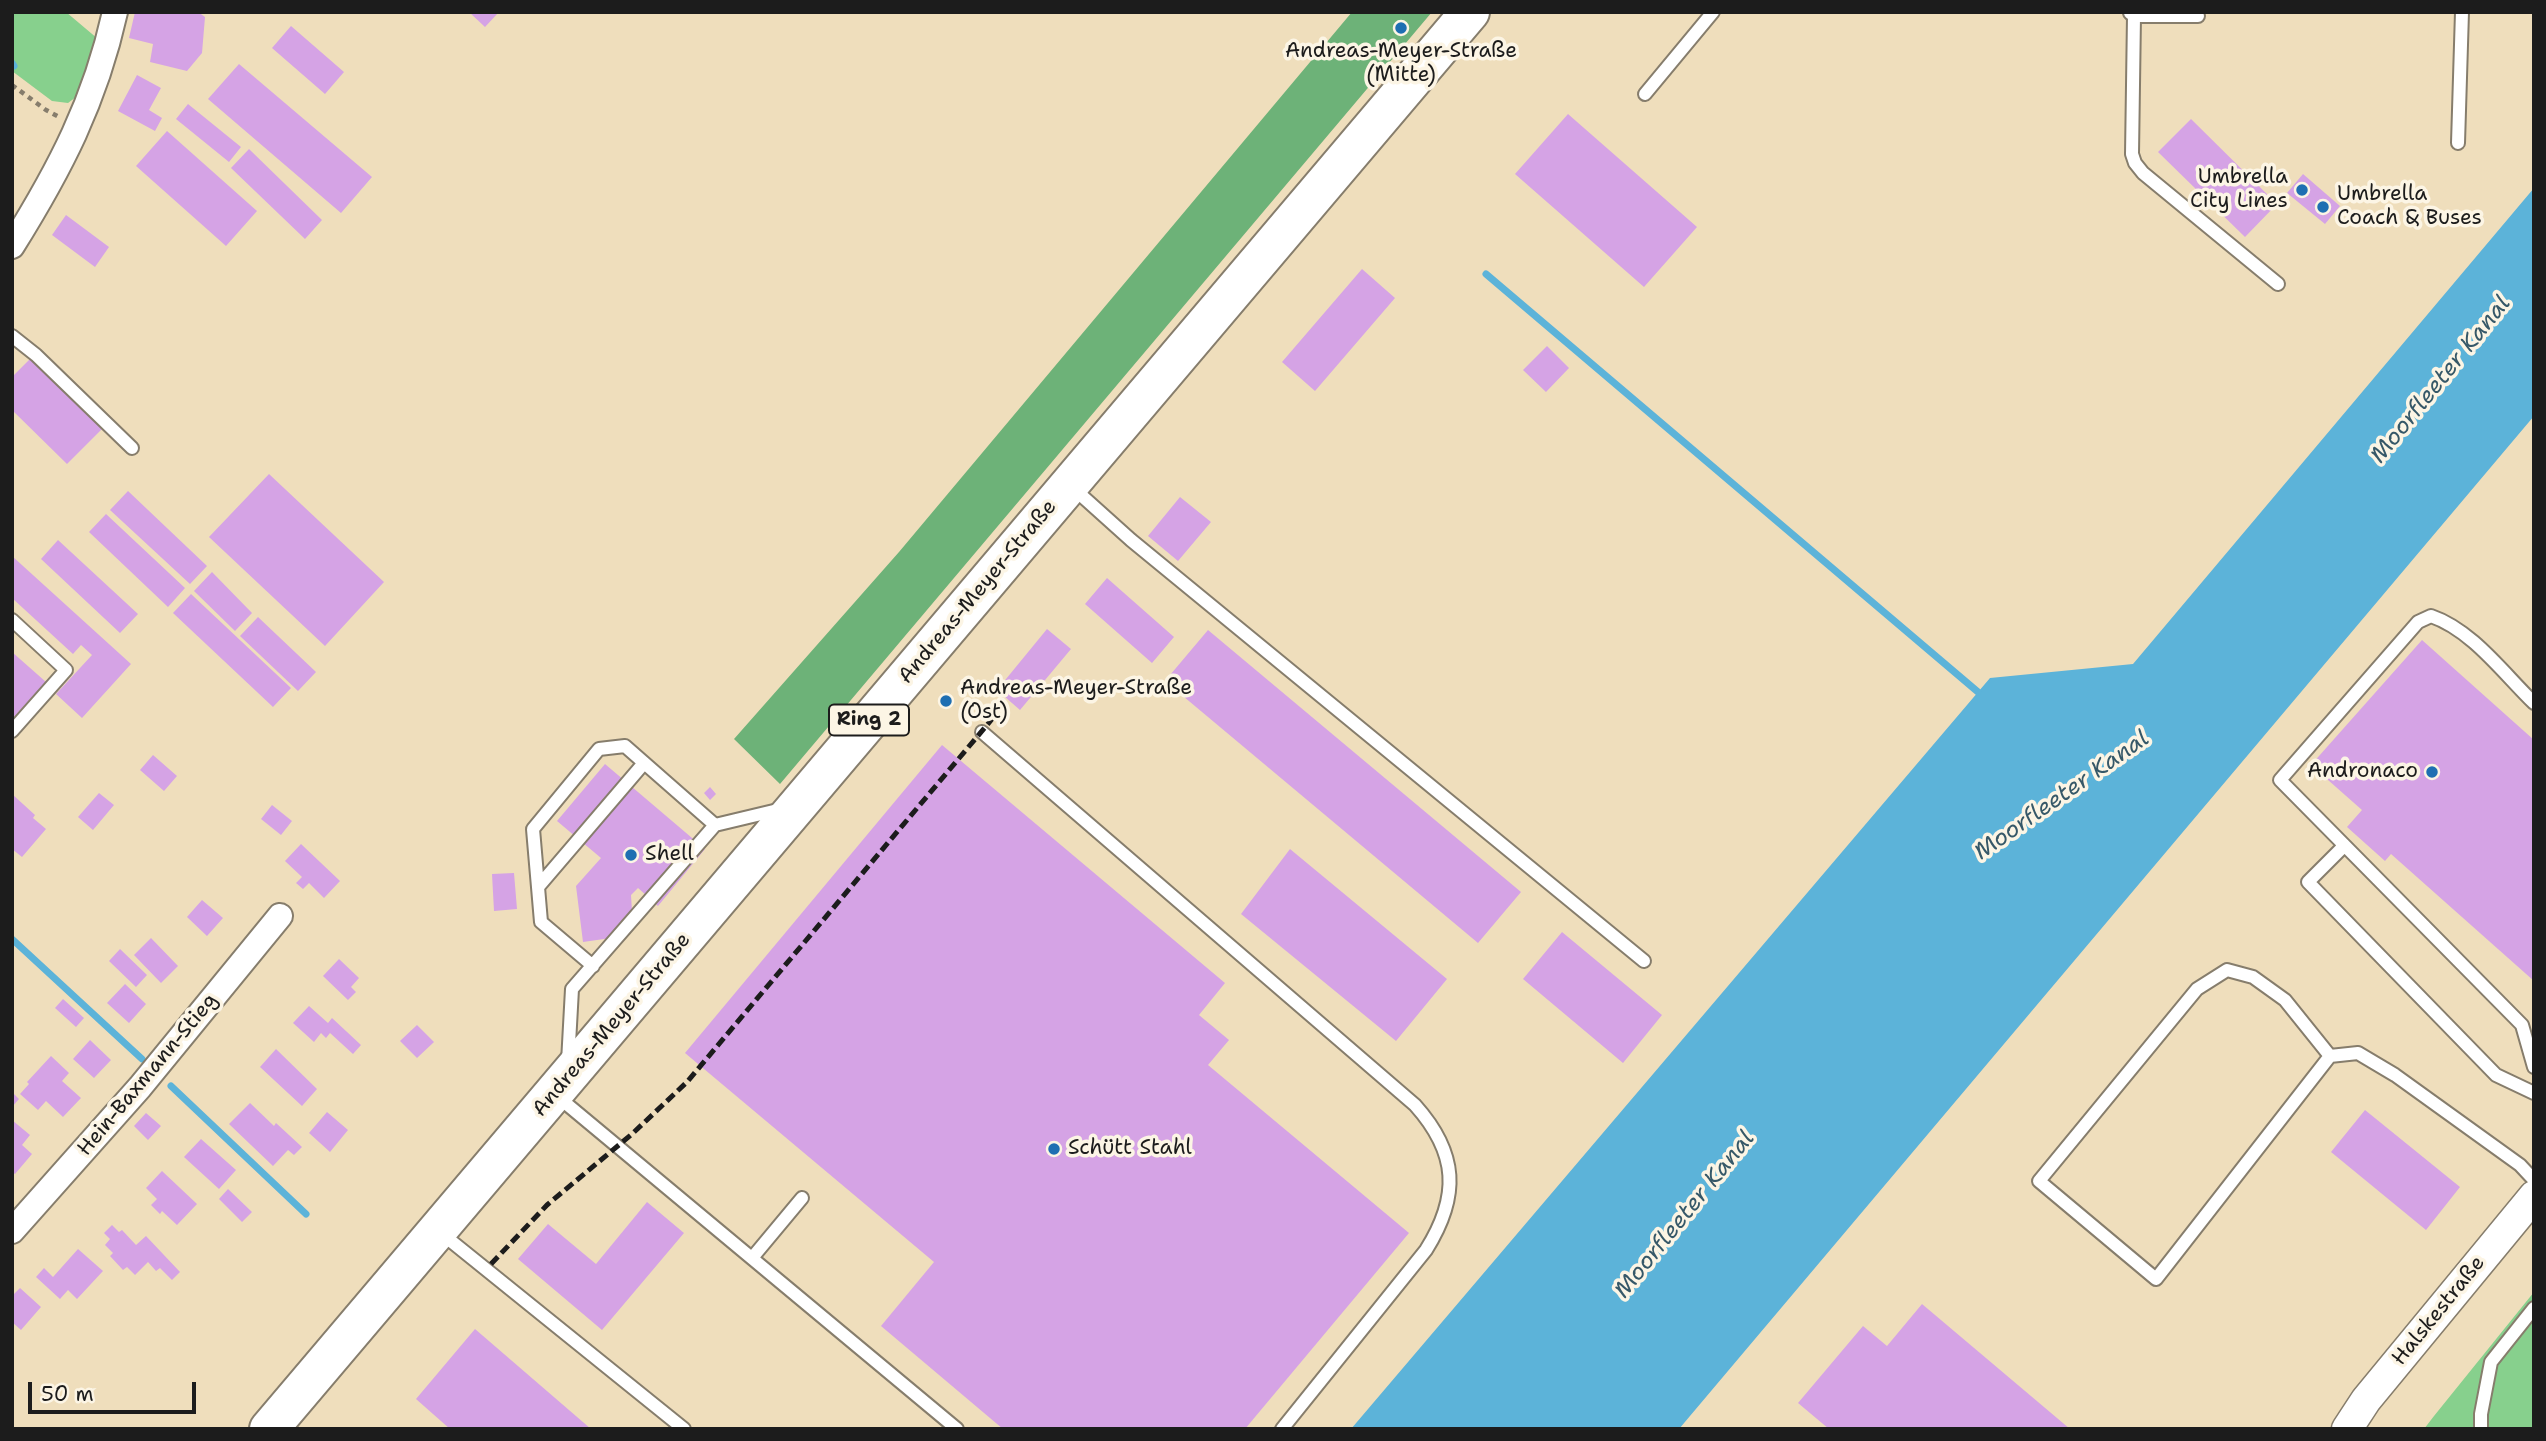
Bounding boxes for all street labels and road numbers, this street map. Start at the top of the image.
street label: Andreas-Meyer-Straße [894,495,1062,689]
road number: Ring 2 [829,705,909,736]
street label: Andreas-Meyer-Straße [528,928,696,1122]
street label: Hein-Baxmann-Stieg [73,989,223,1161]
street label: Halskestraße [2387,1251,2491,1371]

